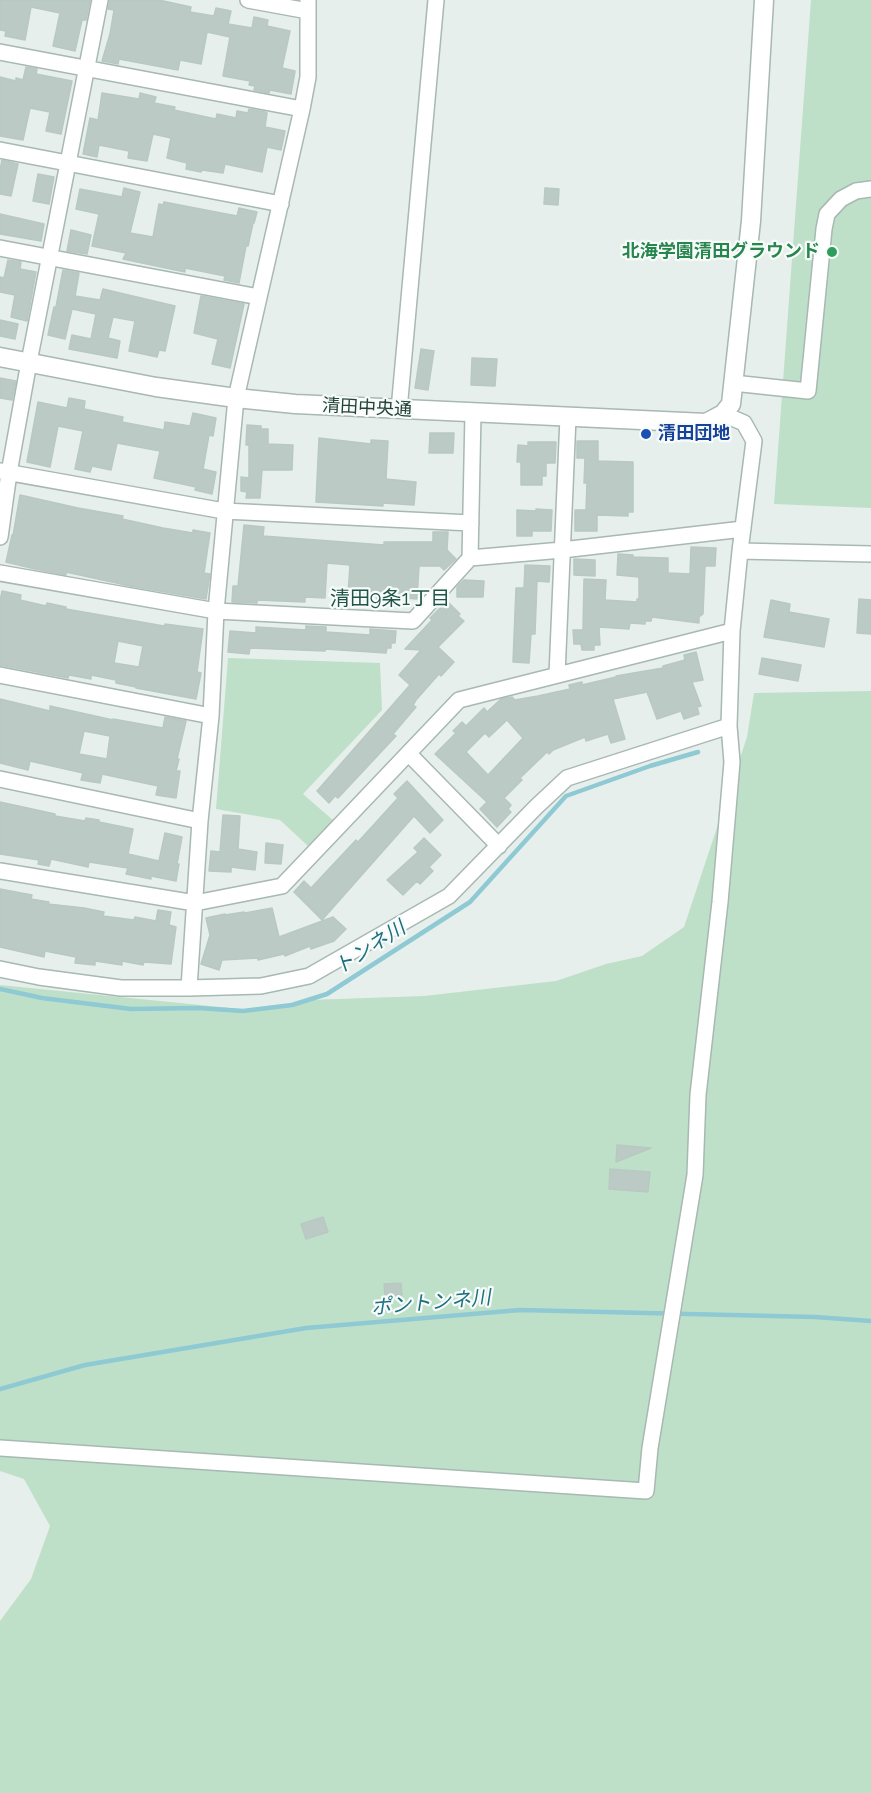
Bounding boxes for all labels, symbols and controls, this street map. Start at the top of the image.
place label: 北海学園清田グラウンド [622,241,820,263]
marker: 北海学園清田グラウンド [825,245,839,259]
street label: 清田中央通 [321,395,413,421]
place label: 清田団地 [658,423,730,445]
marker: 清田団地 [639,427,653,441]
district label: 清田9条1丁目 [330,587,450,611]
water label: トンネ川 [330,916,410,980]
water label: ポントンネ川 [370,1286,492,1320]

